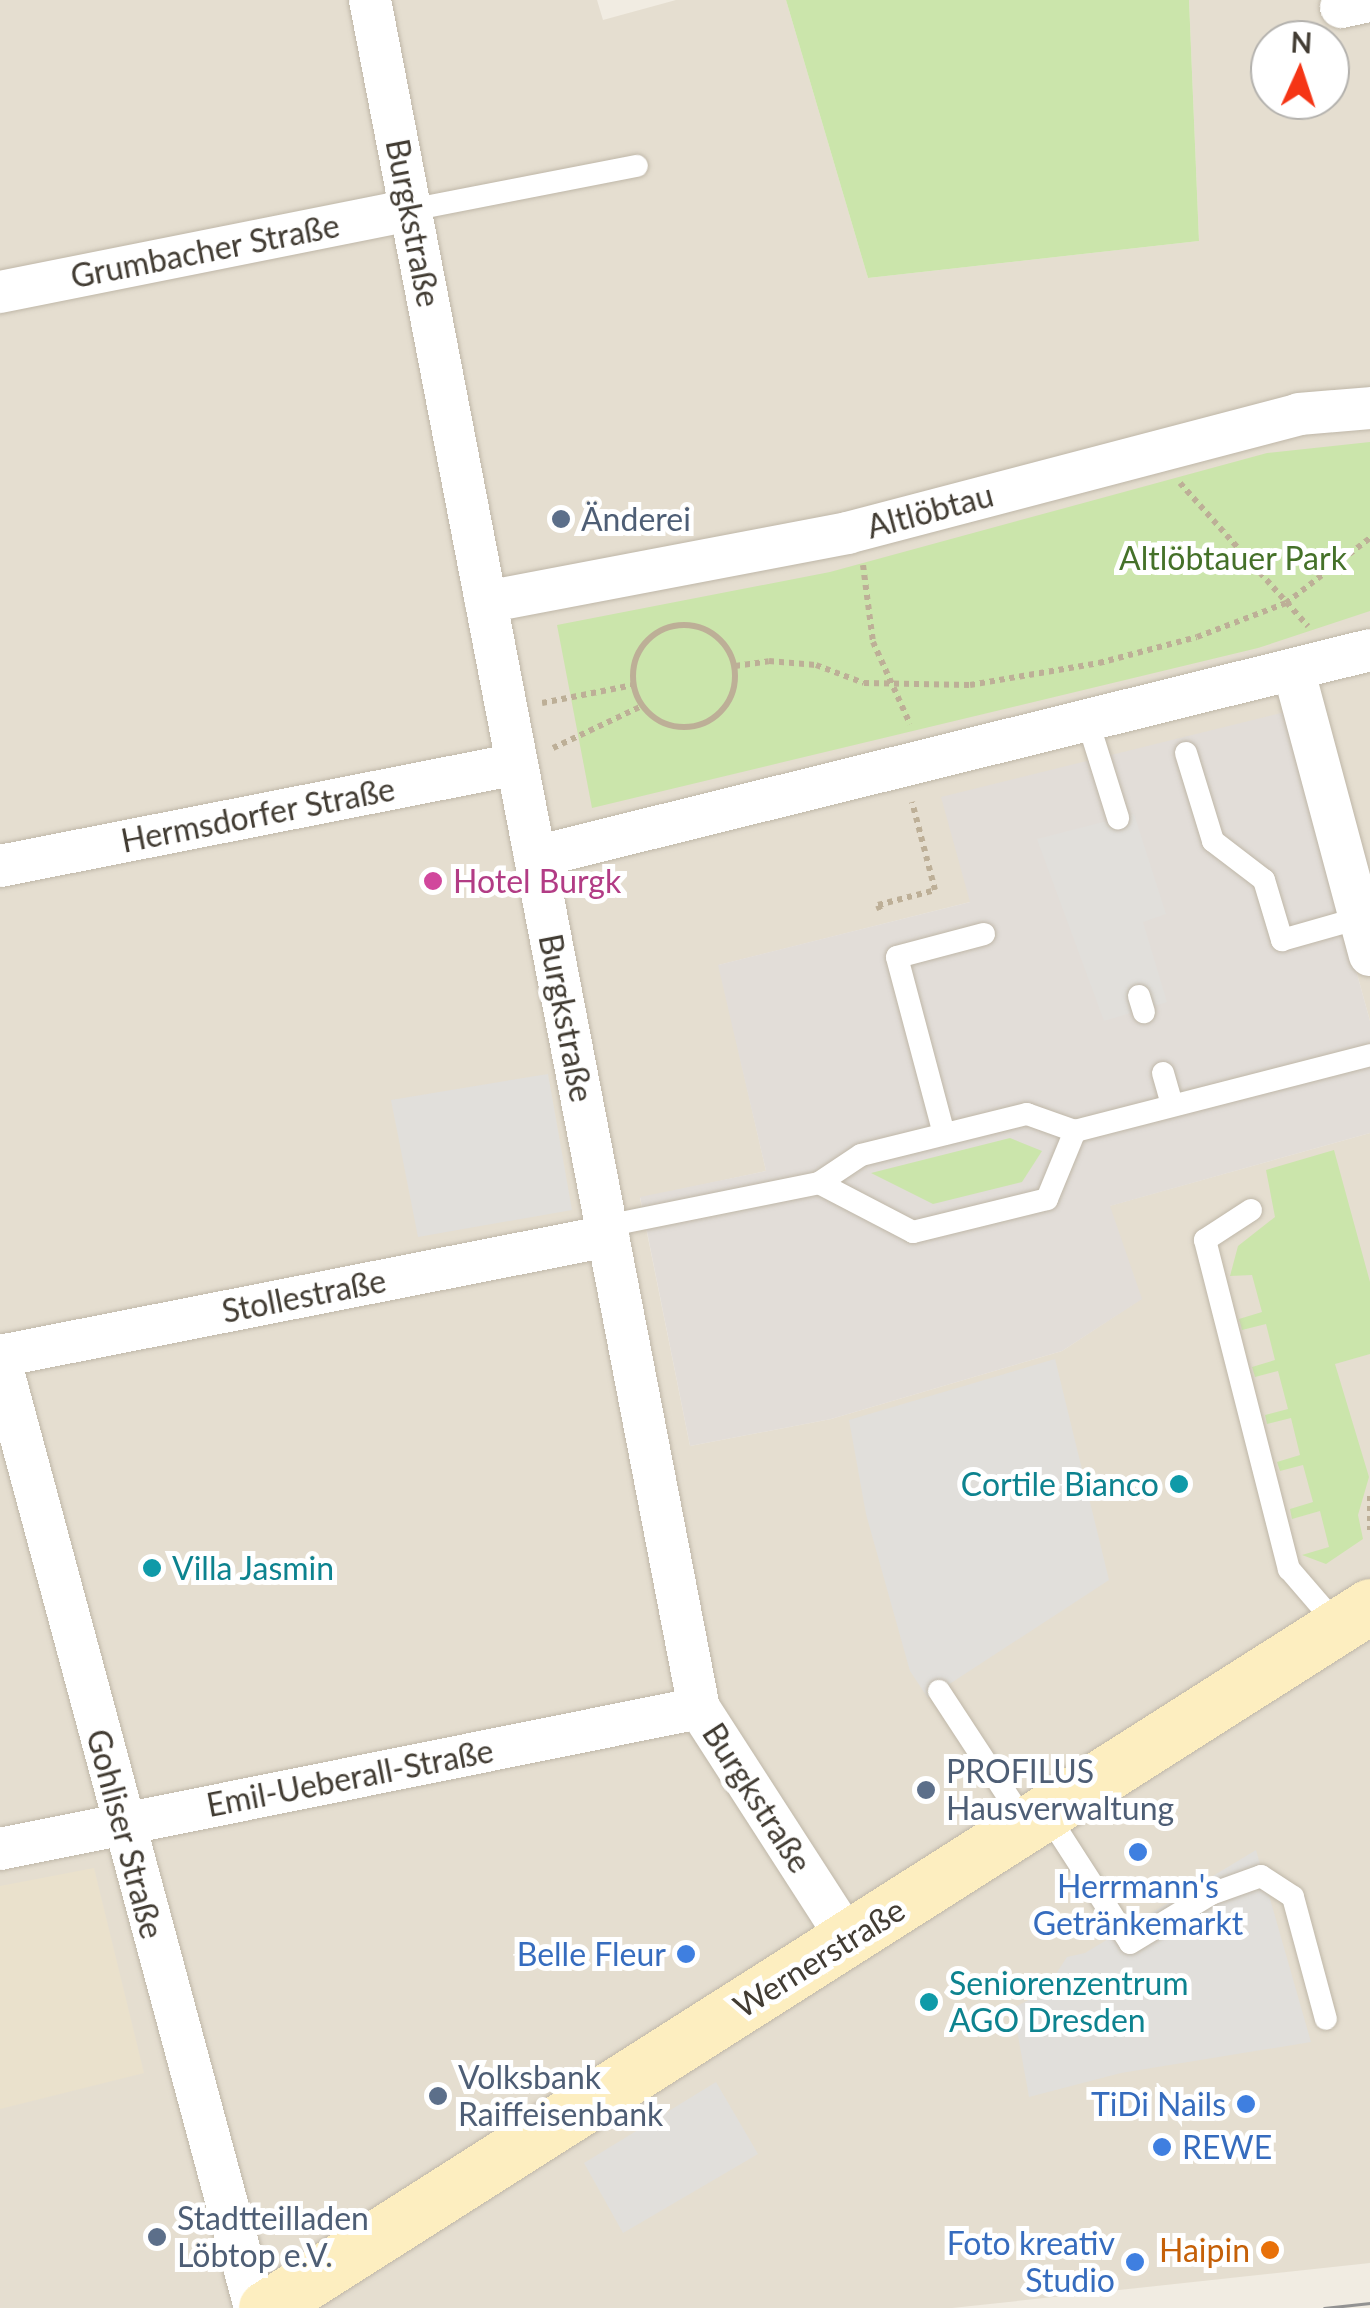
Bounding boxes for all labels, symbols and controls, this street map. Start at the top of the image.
north arrow [1250,20,1350,120]
text: N [1290,24,1313,60]
street label: Burgkstraße [378,136,448,310]
street label: Grumbacher Straße [67,206,343,296]
street label: Altlöbtau [863,476,997,546]
place label: Änderei [581,500,691,538]
marker: Änderei [550,508,572,530]
park label: Altlöbtauer Park [1119,539,1347,577]
street label: Hermsdorfer Straße [118,770,398,860]
place label: Hotel Burgk [453,862,621,900]
marker: Hotel Burgk [422,870,444,892]
street label: Burgkstraße [531,931,601,1105]
street label: Stollestraße [219,1261,389,1331]
place label: Cortile Bianco [961,1465,1159,1503]
marker: Cortile Bianco [1168,1473,1190,1495]
place label: Villa Jasmin [172,1549,335,1587]
marker: Villa Jasmin [141,1557,163,1579]
street label: Burgkstraße [694,1716,820,1880]
street label: Gohliser Straße [79,1725,171,1943]
street label: Emil-Ueberall-Straße [203,1731,497,1825]
place label: PROFILUS Hausverwaltung [946,1753,1174,1828]
marker: PROFILUS Hausverwaltung [915,1779,937,1801]
marker: Herrmann's Getränkemarkt [1127,1841,1149,1863]
place label: Herrmann's Getränkemarkt [1033,1868,1243,1943]
street label: Wernerstraße [726,1890,912,2026]
place label: Belle Fleur [517,1935,666,1973]
marker: Belle Fleur [675,1943,697,1965]
place label: Seniorenzentrum AGO Dresden [949,1965,1189,2040]
marker: Seniorenzentrum AGO Dresden [918,1991,940,2013]
place label: Volksbank Raiffeisenbank [458,2059,663,2134]
marker: Volksbank Raiffeisenbank [427,2085,449,2107]
place label: TiDi Nails [1091,2085,1226,2123]
marker: TiDi Nails [1235,2093,1257,2115]
place label: REWE [1182,2128,1272,2166]
marker: REWE [1151,2136,1173,2158]
place label: Stadtteilladen Löbtop e.V. [177,2200,369,2275]
place label: Foto kreativ Studio [947,2225,1115,2300]
marker: Stadtteilladen Löbtop e.V. [146,2226,168,2248]
place label: Haipin [1159,2231,1250,2269]
marker: Haipin [1259,2239,1281,2261]
marker: Foto kreativ Studio [1124,2251,1146,2273]

